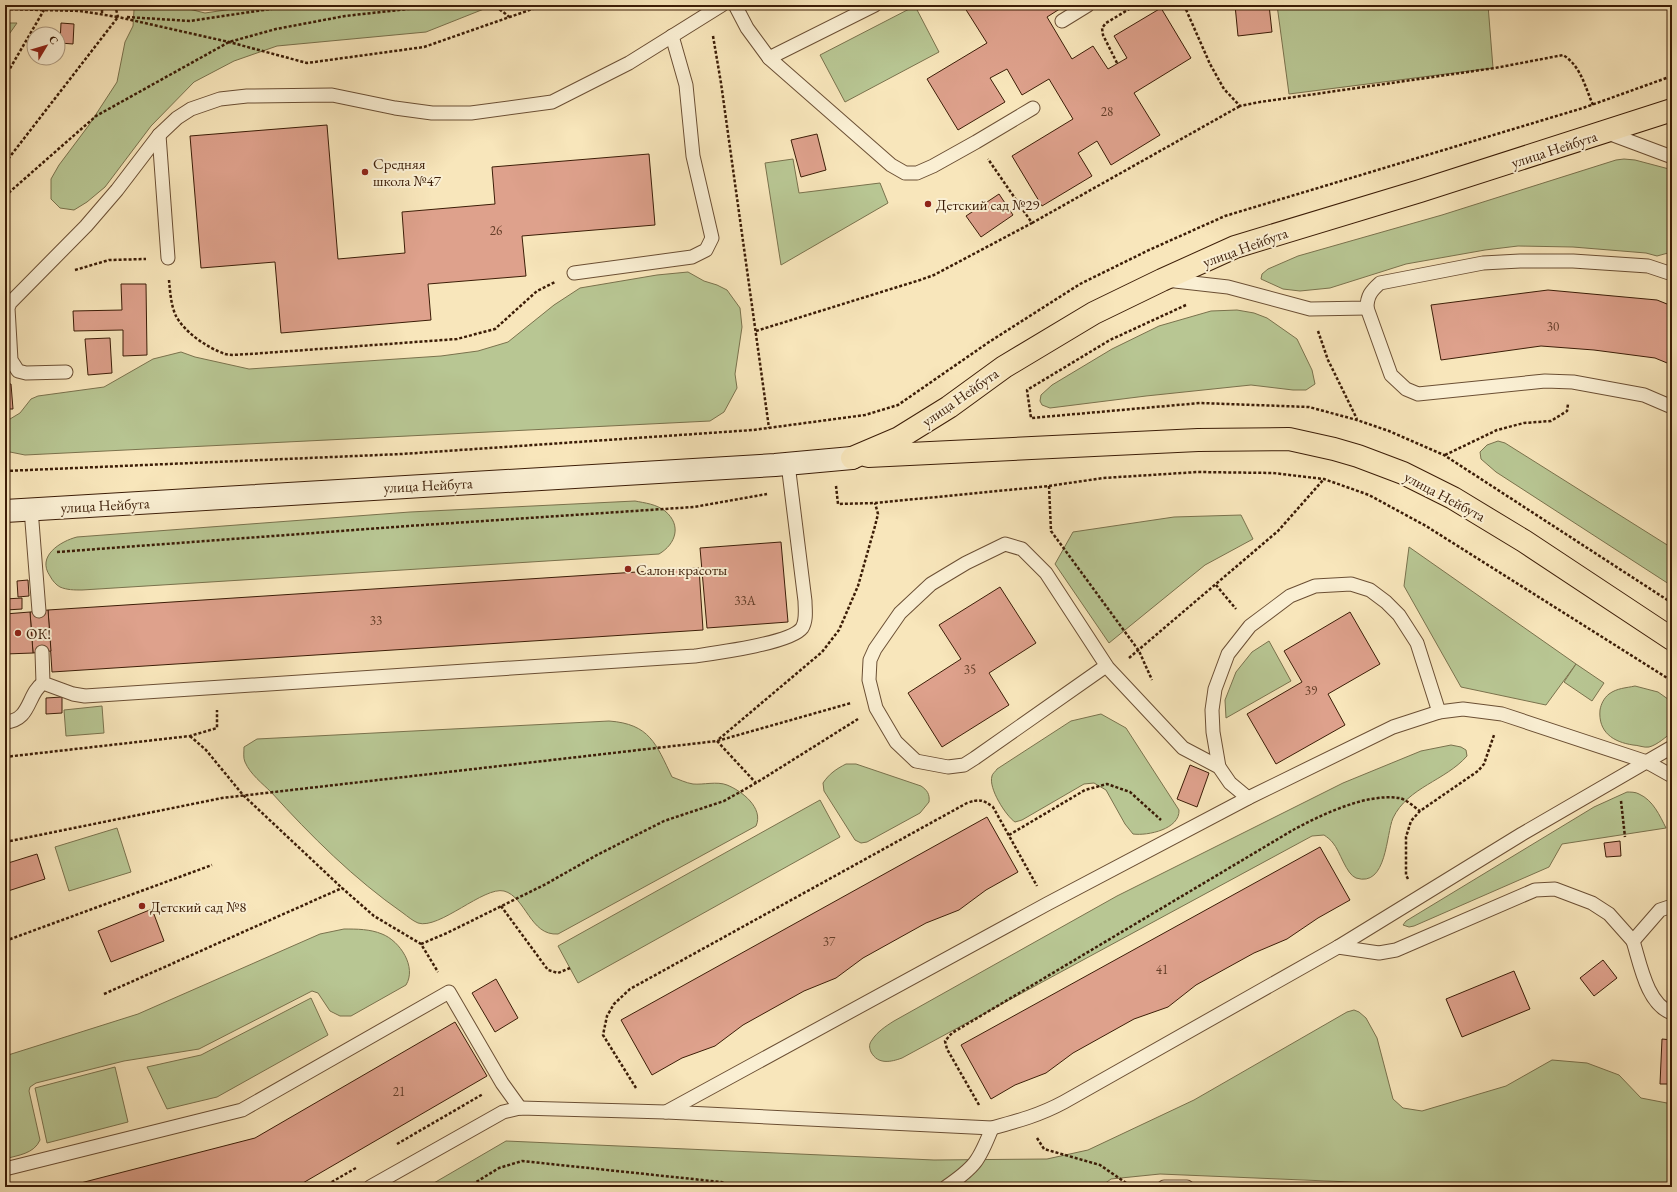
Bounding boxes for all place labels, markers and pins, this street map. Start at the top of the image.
place label: Средняя школа №47 [373,154,442,190]
marker: Средняя школа №47 [360,167,370,177]
place label: Детский сад №29 [936,195,1040,214]
marker: Детский сад №29 [923,199,933,209]
place label: Салон красоты [636,560,727,579]
marker: Салон красоты [623,564,633,574]
place label: ОК! [26,624,51,643]
marker: ОК! [13,628,23,638]
place label: Детский сад №8 [150,897,246,916]
marker: Детский сад №8 [137,901,147,911]

